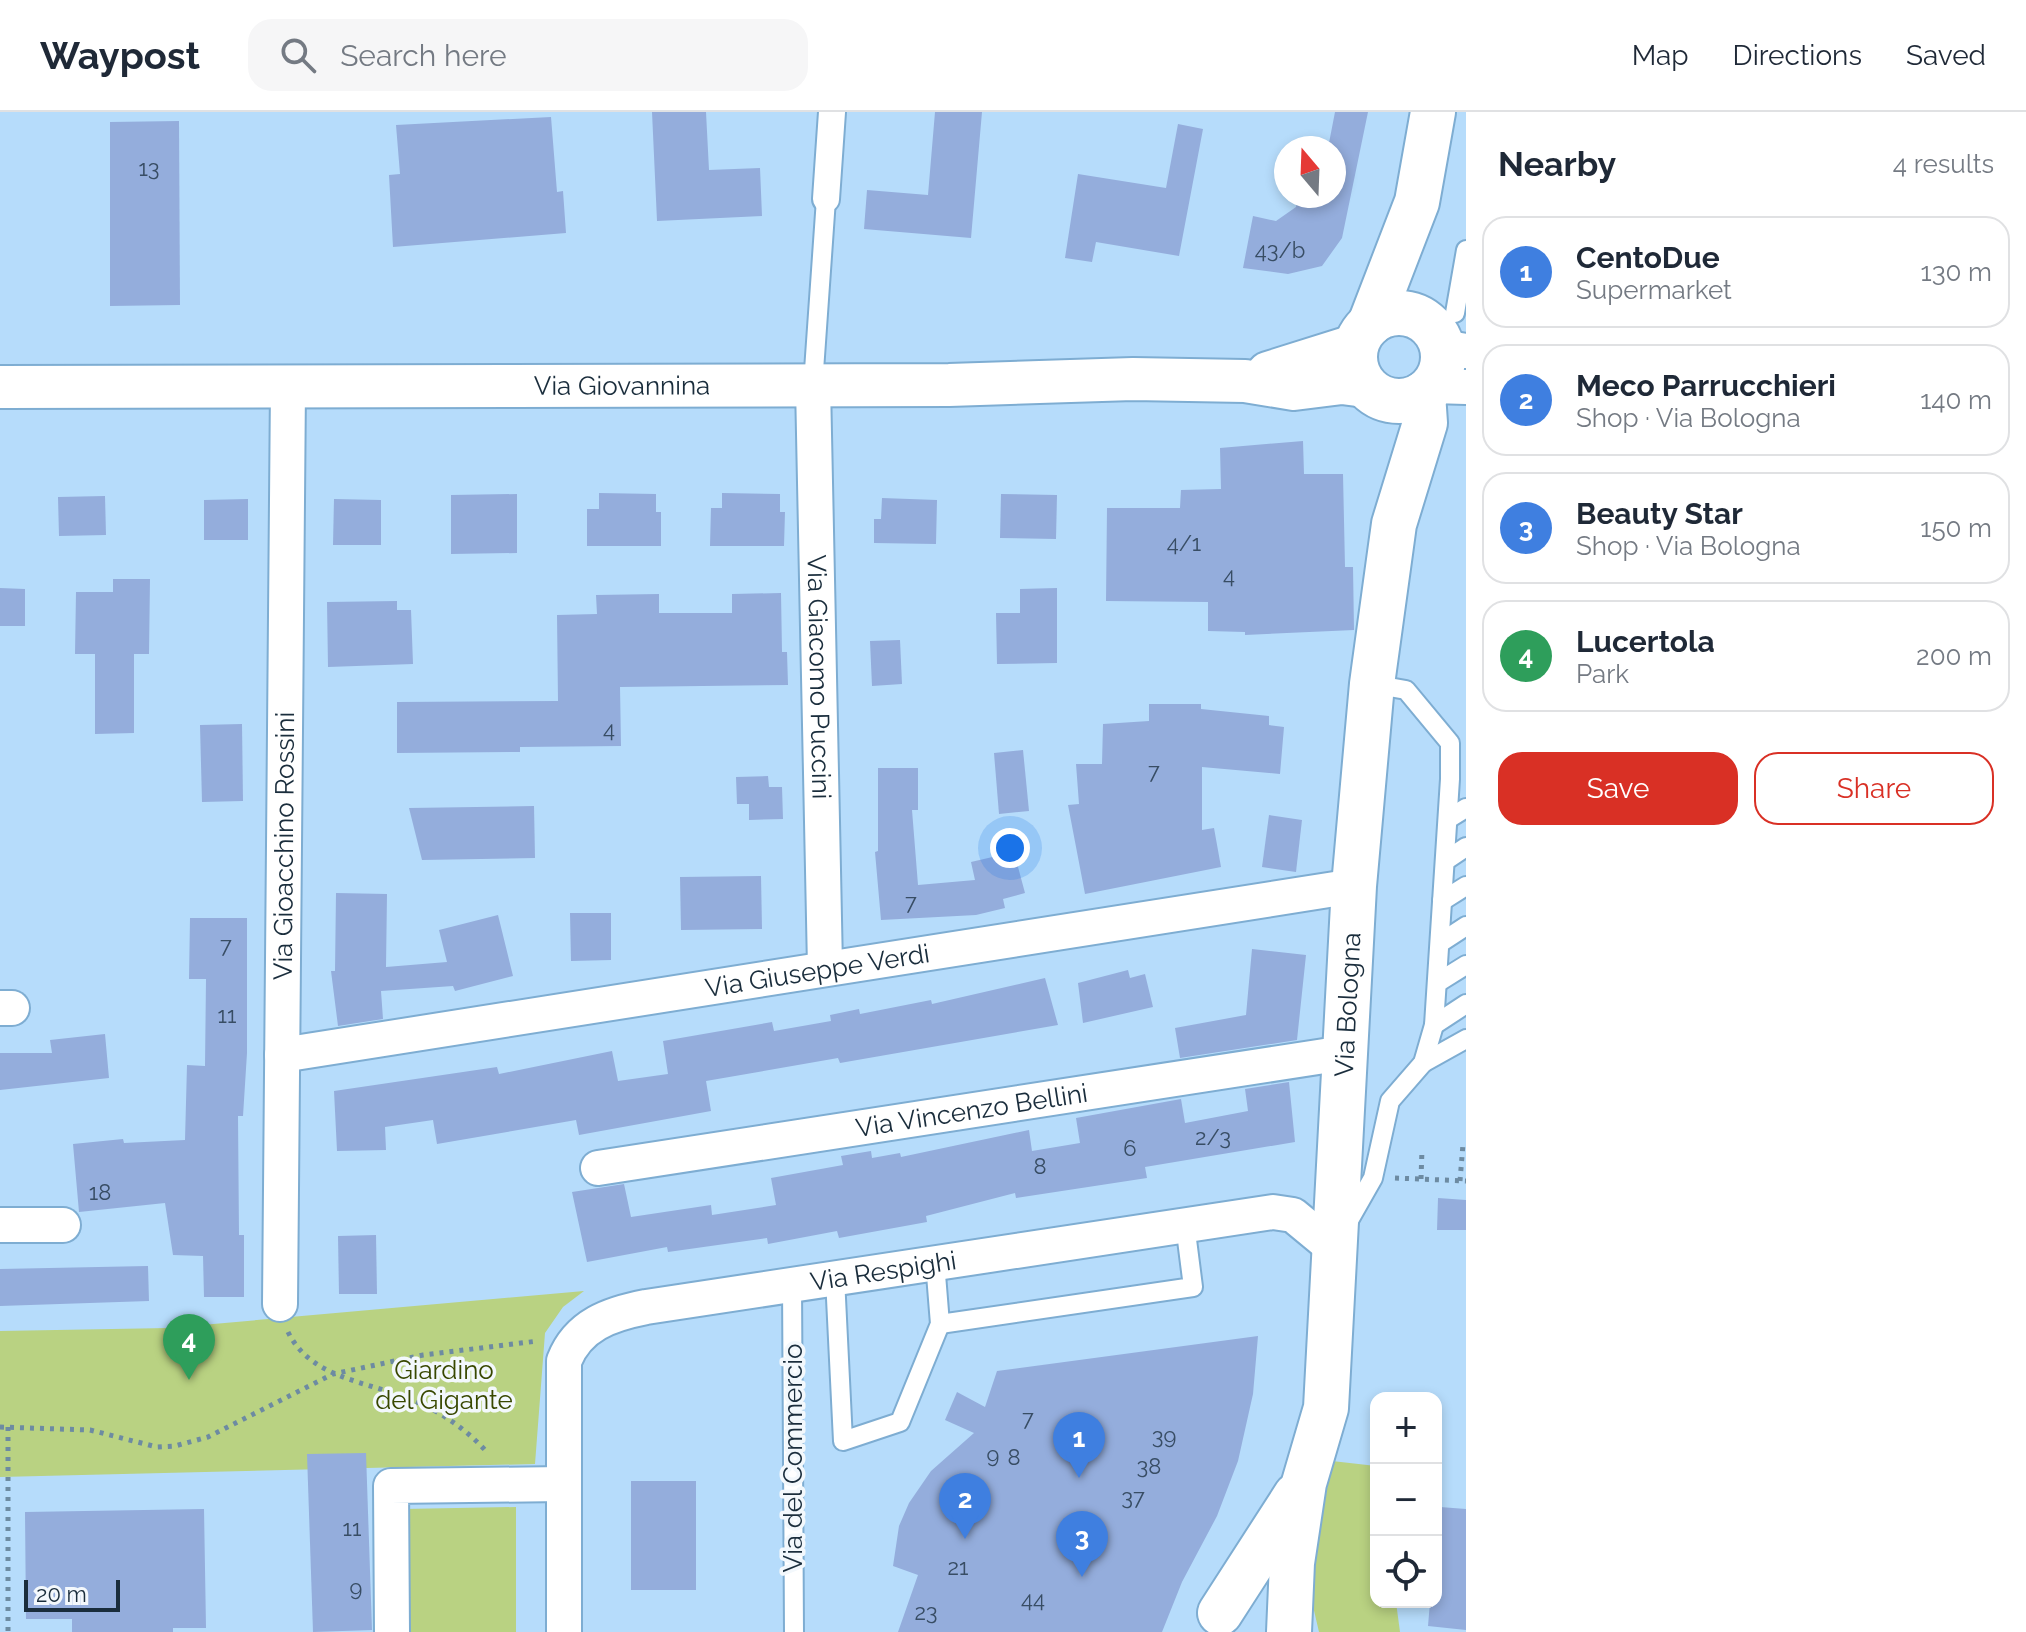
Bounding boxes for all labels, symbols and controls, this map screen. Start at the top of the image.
search box [248,19,808,91]
text: Waypost [40,33,200,78]
icon: search [276,33,320,77]
text: Search here [340,38,507,73]
text: Map [1632,39,1689,72]
text: Directions [1733,39,1862,72]
text: Saved [1906,39,1986,72]
north arrow [1274,136,1346,208]
text: Nearby [1498,144,1616,184]
text: 4 results [1893,149,1994,179]
house number: 13 [138,155,160,181]
house number: 43/b [1255,237,1305,263]
text: CentoDue [1576,240,1720,275]
text: 1 [1520,257,1532,287]
text: 130 m [1921,257,1992,287]
text: Supermarket [1576,275,1732,305]
text: Meco Parrucchieri [1576,368,1836,403]
street label: Via Giovannina [534,371,710,401]
text: 2 [1519,385,1533,415]
text: 140 m [1920,385,1992,415]
text: Shop · Via Bologna [1576,403,1801,433]
text: Beauty Star [1576,496,1743,531]
text: 3 [1519,513,1533,543]
text: 150 m [1920,513,1992,543]
house number: 4/1 [1167,530,1201,556]
text: Shop · Via Bologna [1576,531,1801,561]
street label: Via Giacomo Puccini [801,554,837,800]
house number: 4 [1223,562,1235,588]
text: Lucertola [1576,624,1715,659]
text: 4 [1519,641,1533,671]
text: 200 m [1916,641,1992,671]
text: Park [1576,659,1629,689]
street label: Via Gioacchino Rossini [268,712,300,980]
house number: 4 [603,716,615,742]
button: Save [1498,752,1738,825]
button: Share [1754,752,1994,825]
house number: 7 [1148,758,1160,784]
your location [990,828,1030,868]
house number: 7 [905,889,917,915]
house number: 7 [220,932,232,958]
street label: Via Bologna [1329,932,1366,1078]
street label: Via Giuseppe Verdi [703,938,932,1003]
house number: 11 [218,1002,236,1028]
street label: Via Vincenzo Bellini [854,1078,1090,1143]
house number: 2/3 [1195,1124,1231,1150]
house number: 6 [1123,1135,1137,1161]
house number: 8 [1033,1153,1047,1179]
house number: 18 [89,1179,111,1205]
street label: Via Respighi [808,1245,958,1297]
pin: 4 [163,1314,215,1380]
street label: Via del Commercio [778,1344,808,1572]
park label: Giardino del Gigante [375,1355,513,1415]
map controls [1370,1392,1442,1608]
button: + [1370,1392,1442,1464]
house number: 7 [1022,1405,1034,1431]
pin: 1 [1053,1412,1105,1478]
house number: 39 [1152,1423,1176,1449]
house number: 9 [987,1442,999,1468]
house number: 8 [1007,1444,1021,1470]
house number: 38 [1137,1453,1161,1479]
button: − [1370,1464,1442,1536]
pin: 2 [939,1473,991,1539]
house number: 37 [1121,1484,1145,1510]
pin: 3 [1056,1511,1108,1577]
house number: 11 [343,1515,361,1541]
button: locate [1370,1536,1442,1608]
house number: 21 [948,1554,968,1580]
house number: 9 [350,1575,362,1601]
scale bar [24,1576,120,1612]
text: 20 m [36,1581,87,1607]
house number: 44 [1021,1586,1045,1612]
house number: 23 [914,1599,938,1625]

